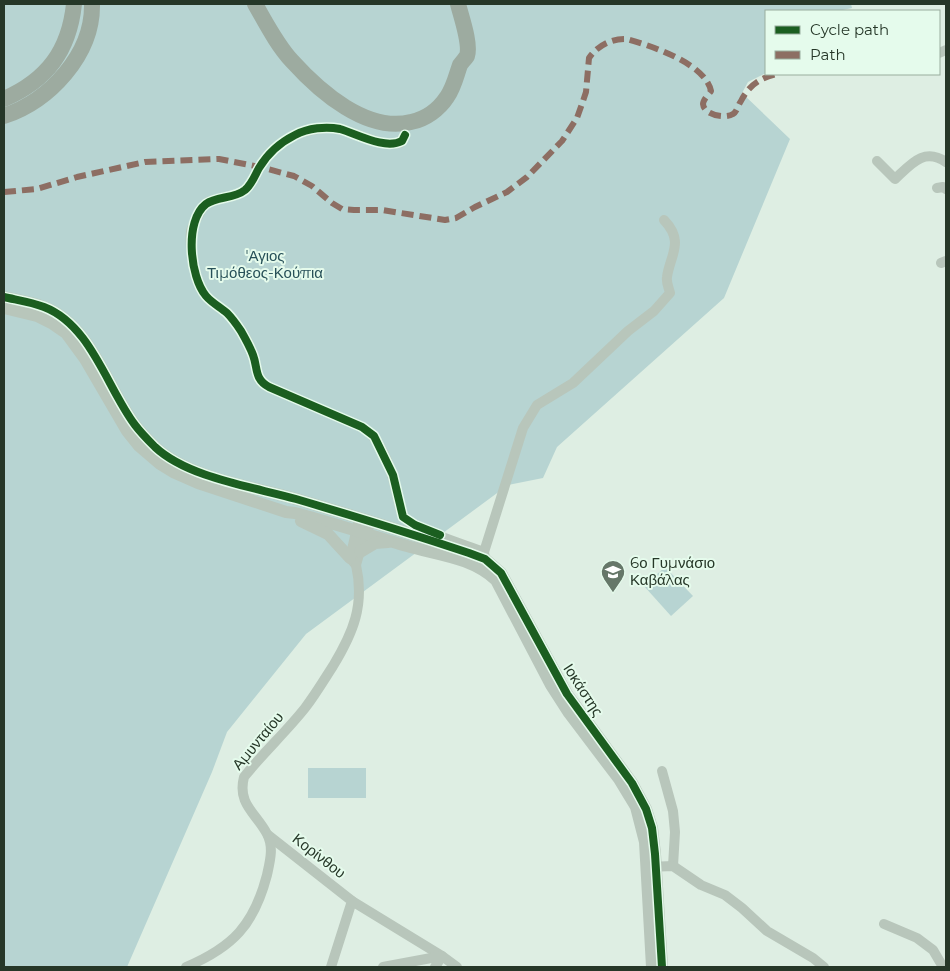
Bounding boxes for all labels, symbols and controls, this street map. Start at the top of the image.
legend [765,10,940,75]
text: Cycle path [810,20,889,39]
text: Path [810,45,846,64]
park label: 'Αγιος Τιμόθεος-Κούπια [207,246,323,282]
place label: 6ο Γυμνάσιο Καβάλας [630,553,715,589]
school or university icon: 6ο Γυμνάσιο Καβάλας [600,559,626,593]
street label: Ιοκάστης [559,660,608,720]
street label: Αμυνταίου [228,708,287,774]
street label: Κορίνθου [289,829,350,882]

